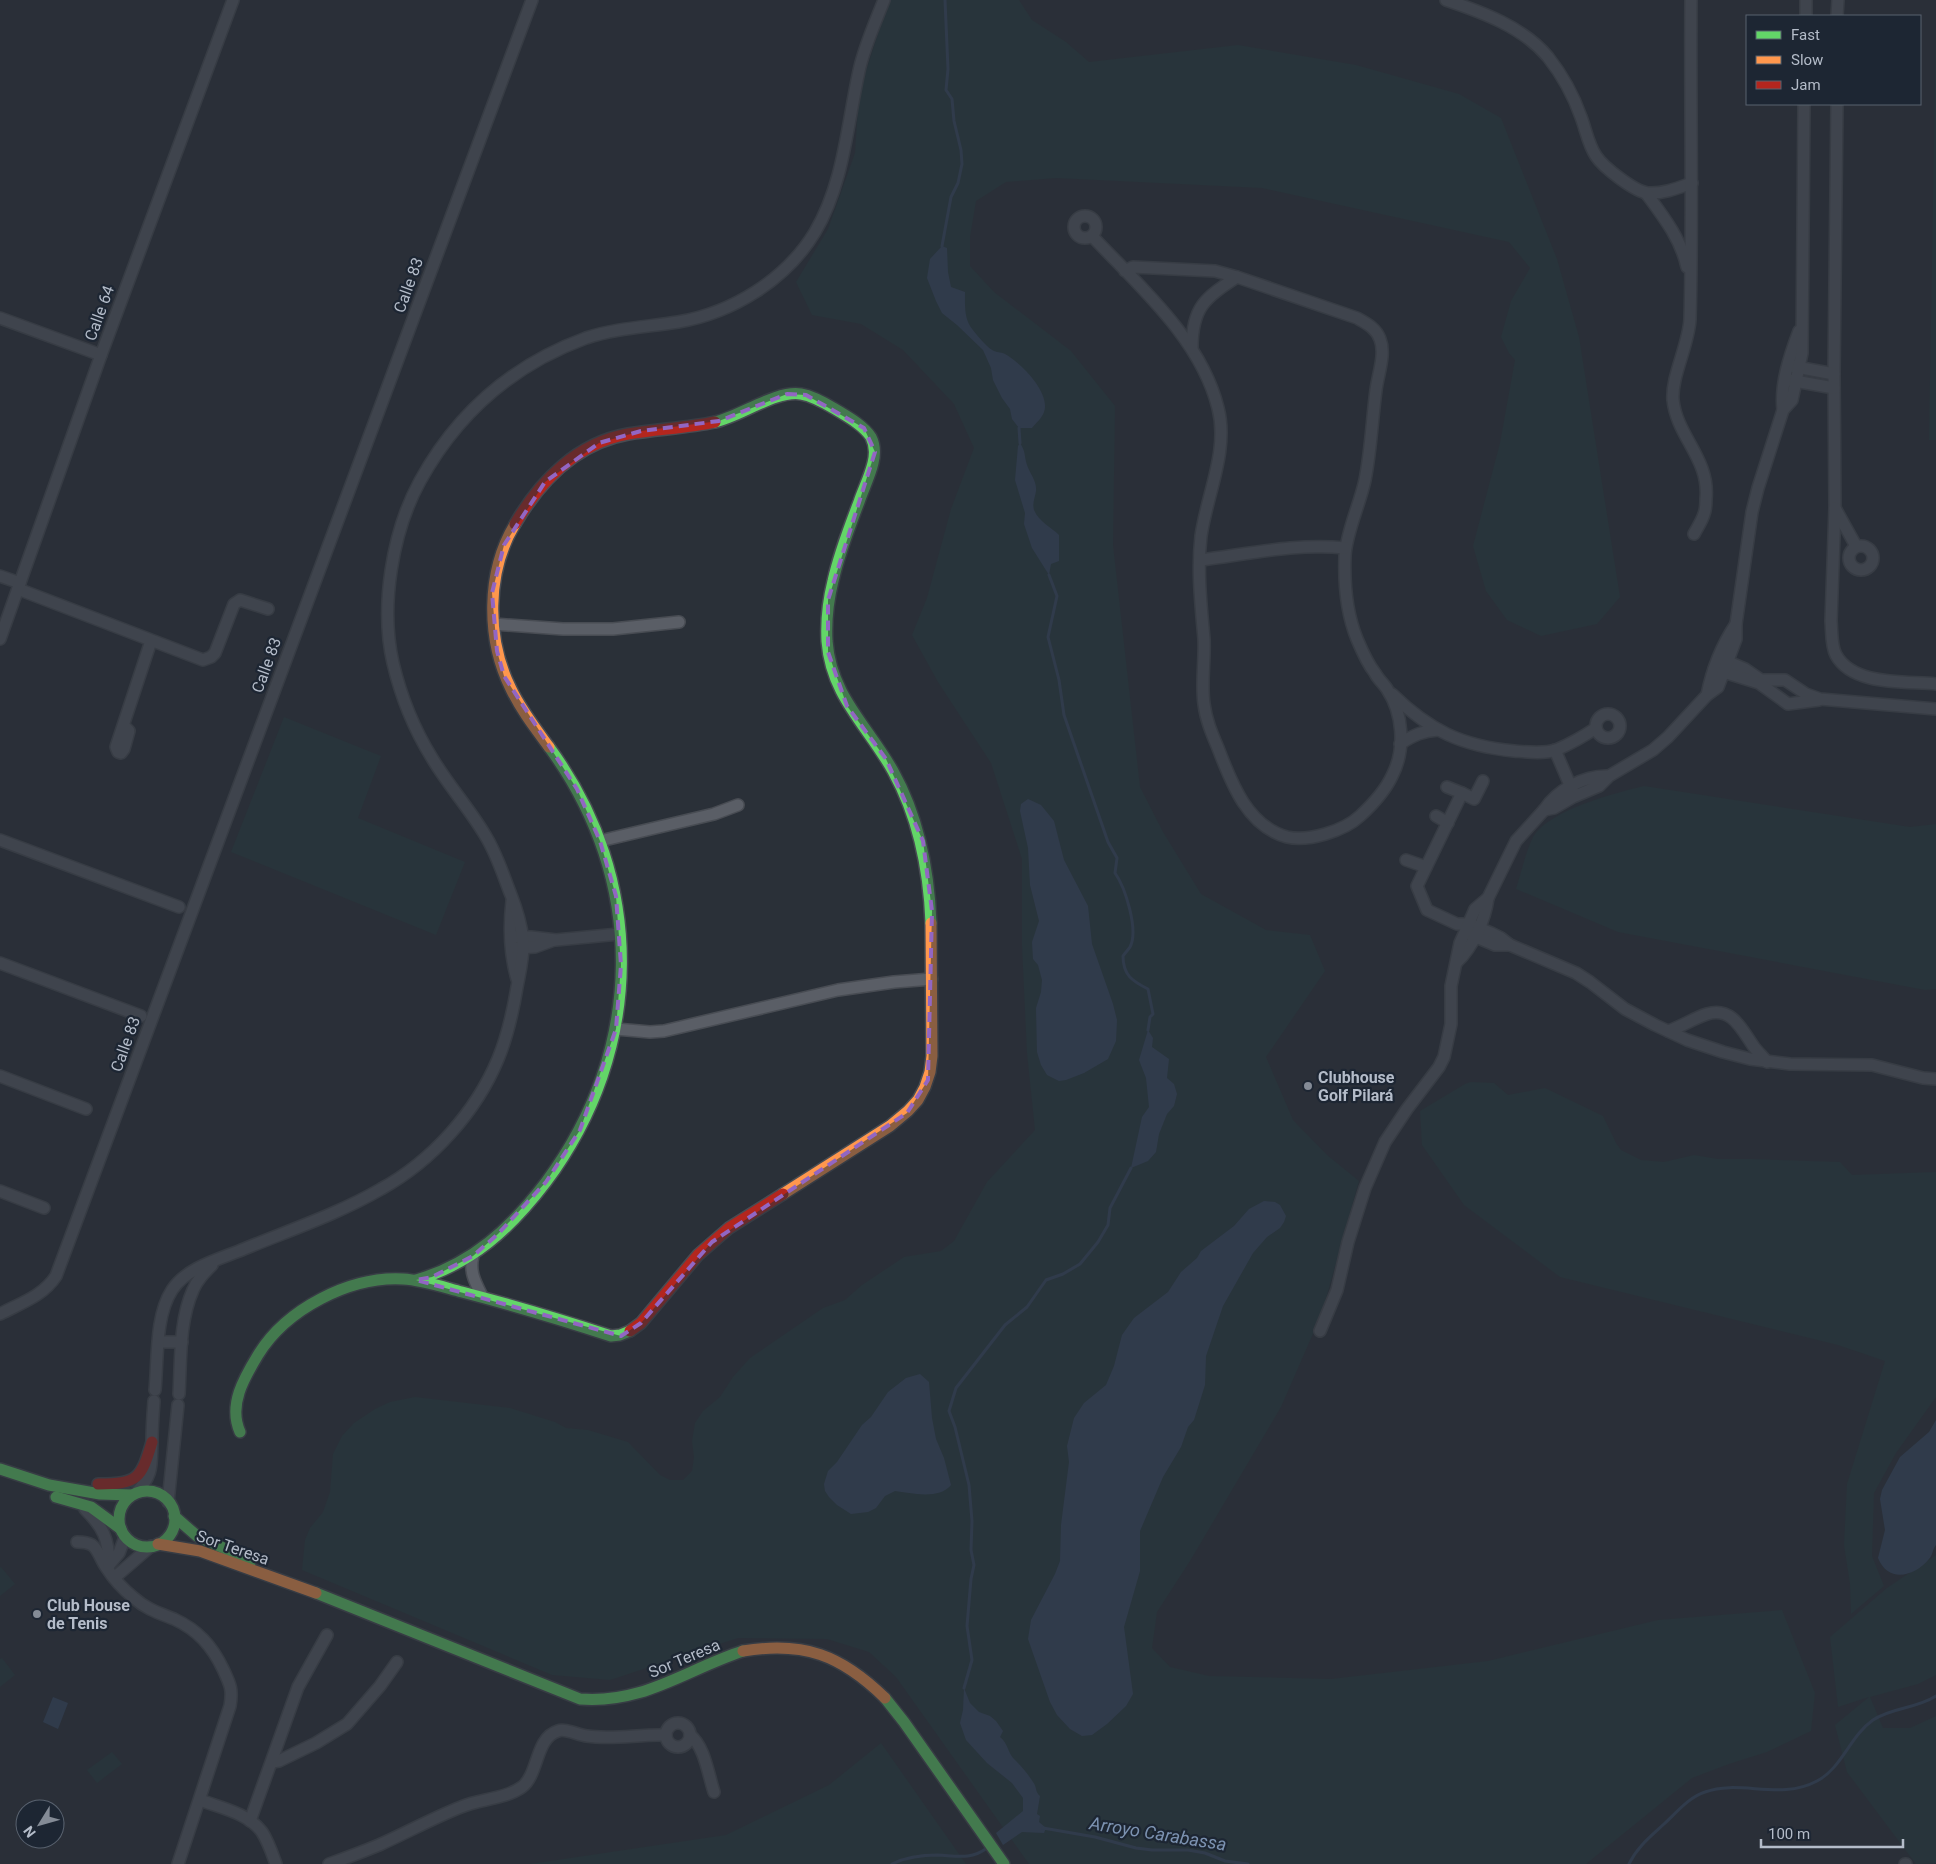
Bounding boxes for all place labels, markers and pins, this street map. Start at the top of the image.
place label: Clubhouse Golf Pilará [1318,1068,1395,1105]
marker: Clubhouse Golf Pilará [1302,1080,1314,1092]
place label: Club House de Tenis [47,1596,130,1633]
marker: Club House de Tenis [31,1608,43,1620]

